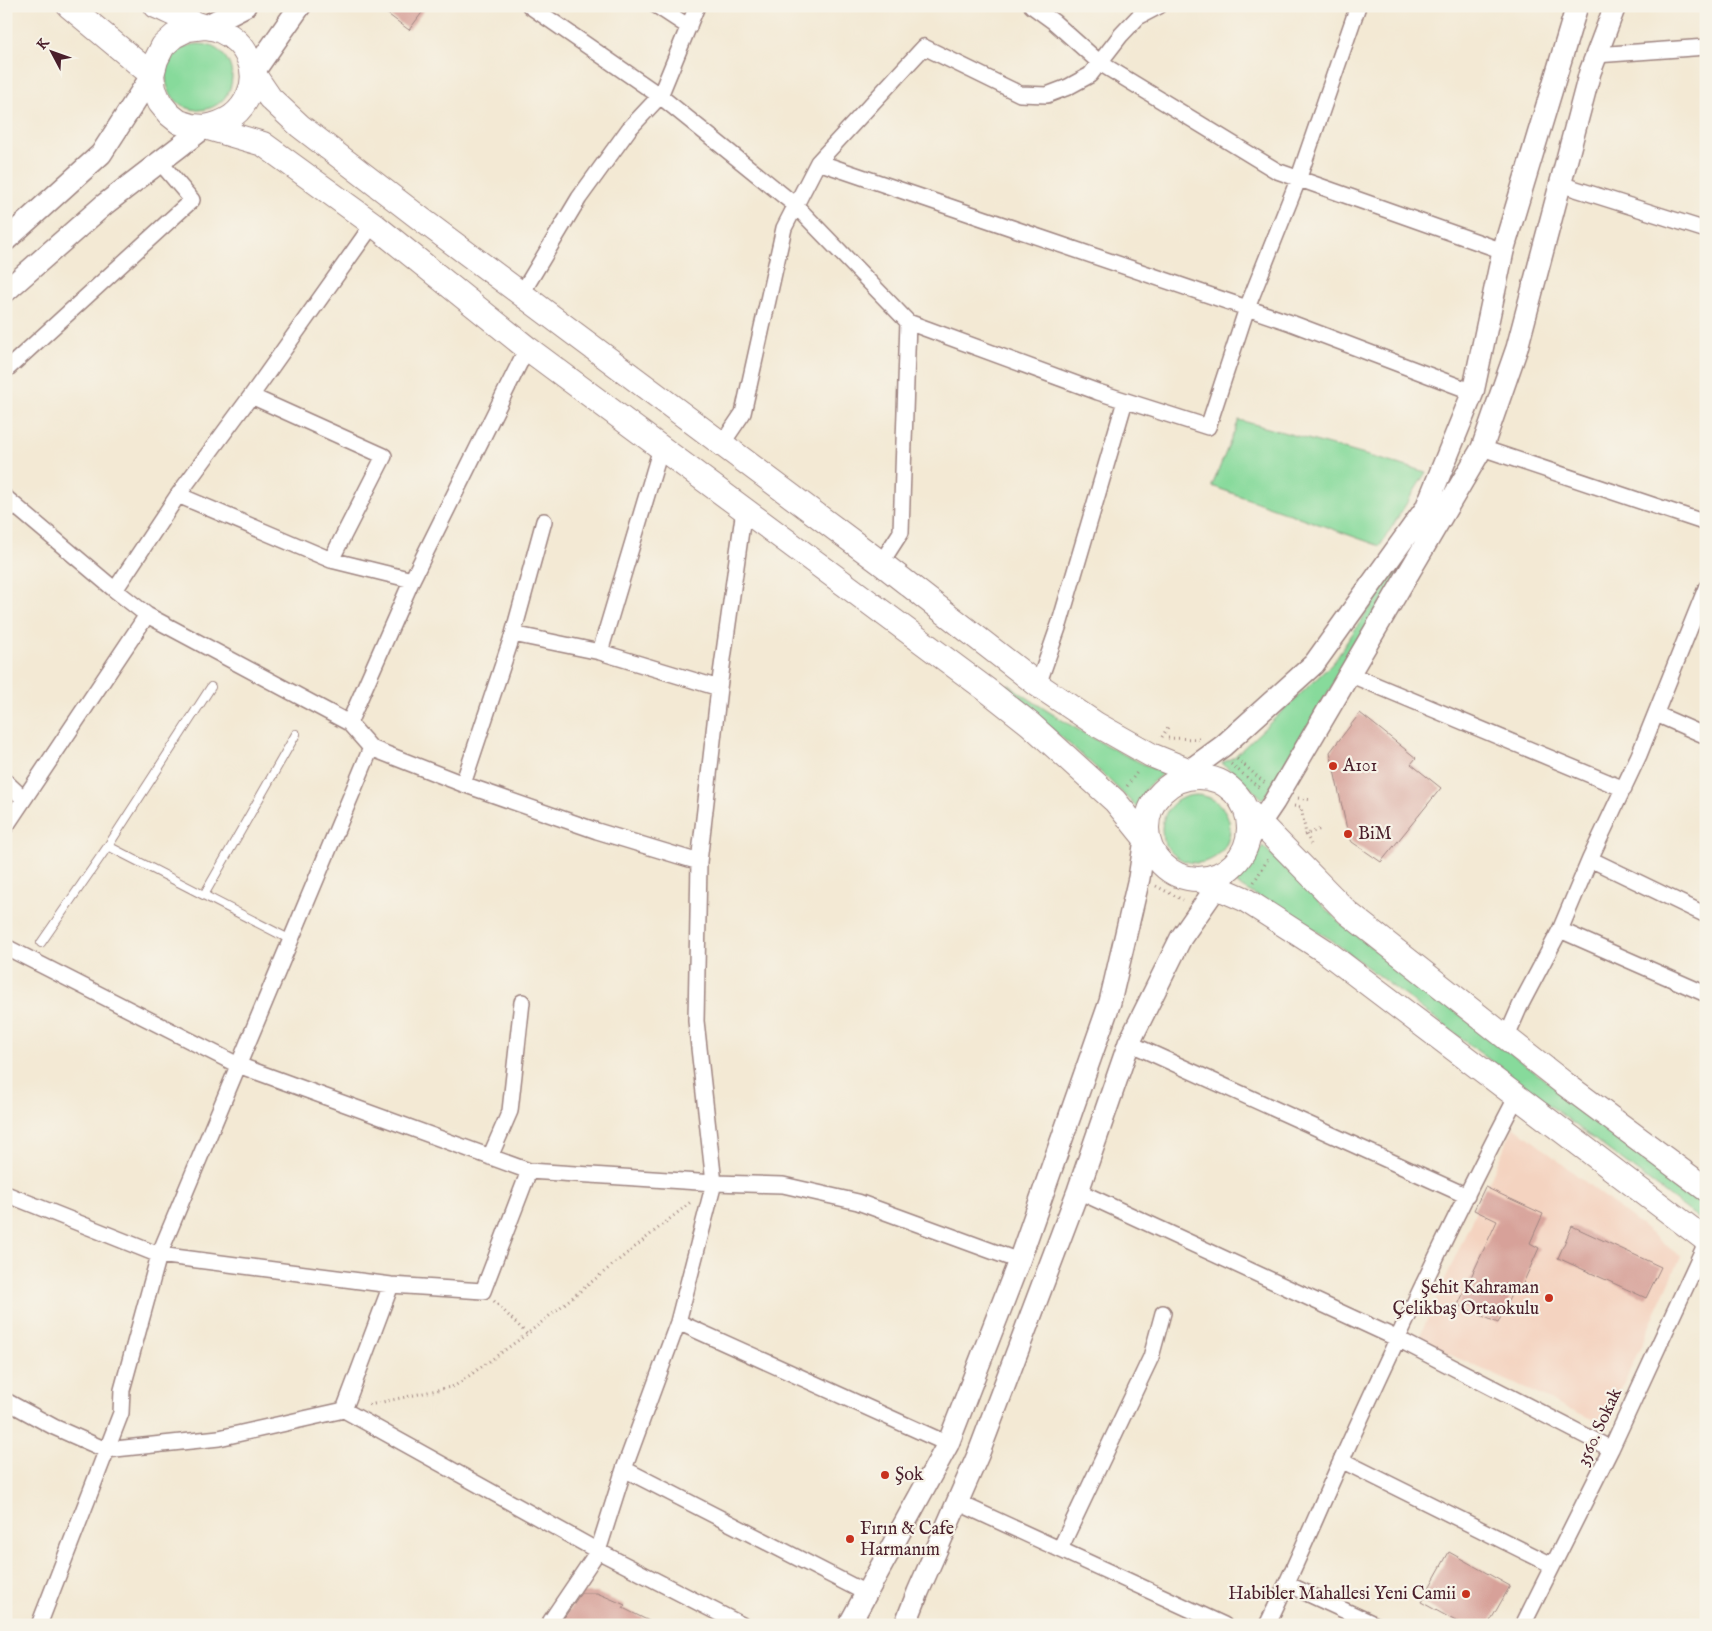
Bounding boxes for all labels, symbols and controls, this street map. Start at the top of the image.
north arrow [28,28,78,78]
text: K [33,34,54,54]
place label: A101 [1342,755,1377,778]
marker: A101 [1327,760,1339,772]
place label: BiM [1358,823,1392,846]
marker: BiM [1342,828,1354,840]
place label: Şehit Kahraman Çelikbaş Ortaokulu [1393,1277,1539,1321]
marker: Şehit Kahraman Çelikbaş Ortaokulu [1543,1292,1555,1304]
street label: 3560. Sokak [1572,1384,1628,1470]
place label: Şok [895,1464,924,1487]
marker: Şok [879,1469,891,1481]
place label: Fırın & Cafe Harmanım [860,1518,954,1562]
marker: Fırın & Cafe Harmanım [844,1533,856,1545]
place label: Habibler Mahallesi Yeni Camii [1228,1583,1456,1606]
marker: Habibler Mahallesi Yeni Camii [1460,1588,1472,1600]

